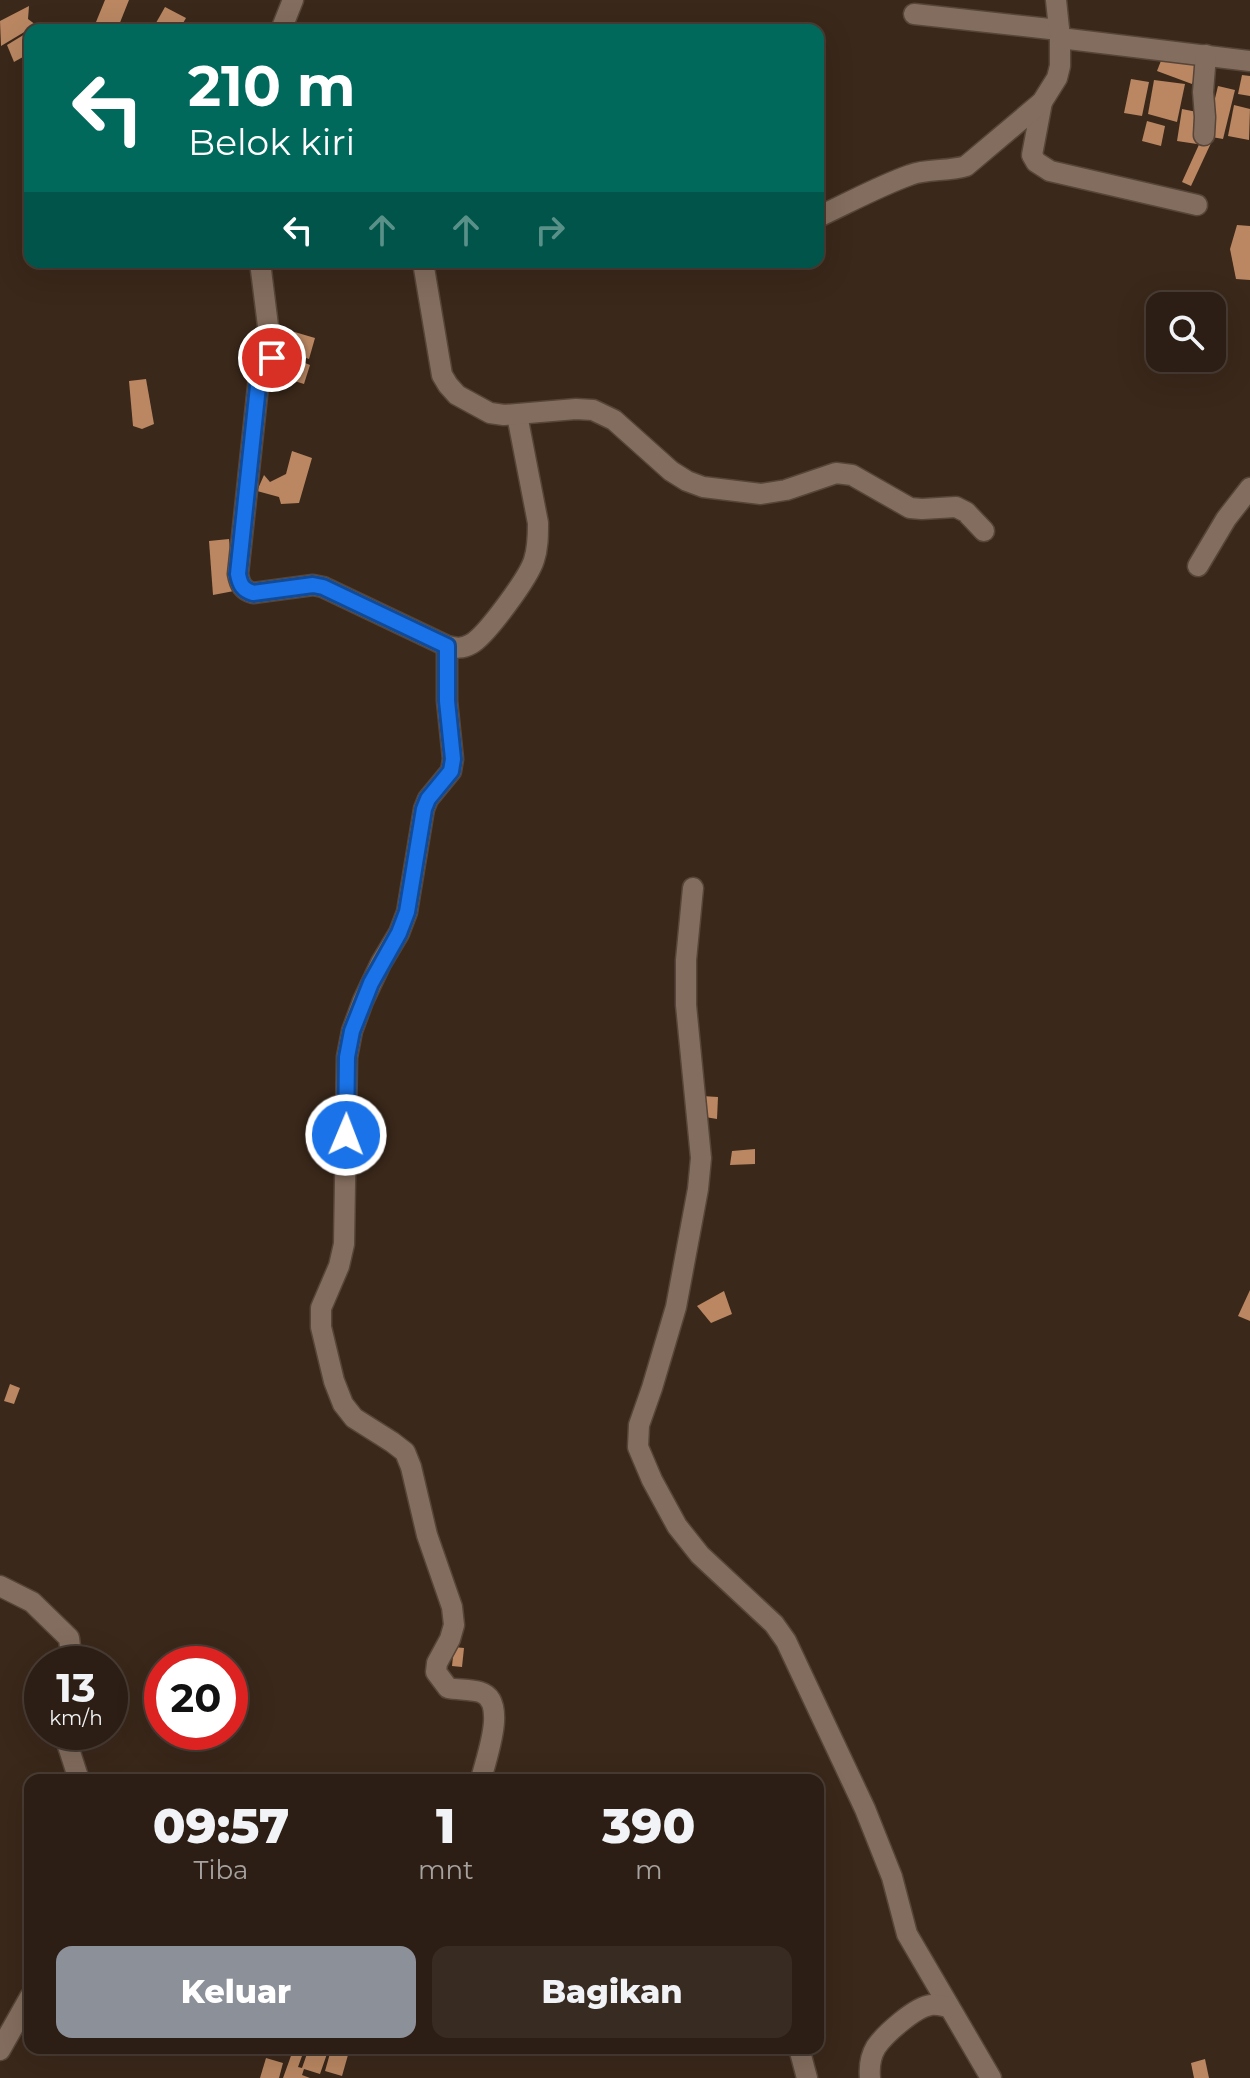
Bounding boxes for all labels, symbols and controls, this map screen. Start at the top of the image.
text: 210 m [188,52,356,120]
icon: left [56,56,160,160]
text: Belok kiri [188,120,355,164]
icon: left [276,208,320,252]
icon: ahead [360,208,404,252]
icon: ahead [444,208,488,252]
icon: right [528,208,572,252]
map controls [1146,292,1226,372]
button: search [1146,292,1226,372]
pin [238,324,306,392]
icon: arrive [250,336,294,380]
position arrow [304,1093,388,1177]
speed limit sign: 20 [144,1646,248,1750]
text: 13 [56,1663,96,1712]
text: km/h [49,1706,103,1730]
text: 09:57 [153,1797,289,1855]
text: 1 [436,1797,456,1855]
text: 390 [602,1797,695,1855]
text: Tiba [194,1854,248,1886]
text: mnt [418,1854,474,1886]
text: m [635,1854,663,1886]
button: Keluar [56,1946,416,2038]
button: Bagikan [432,1946,792,2038]

